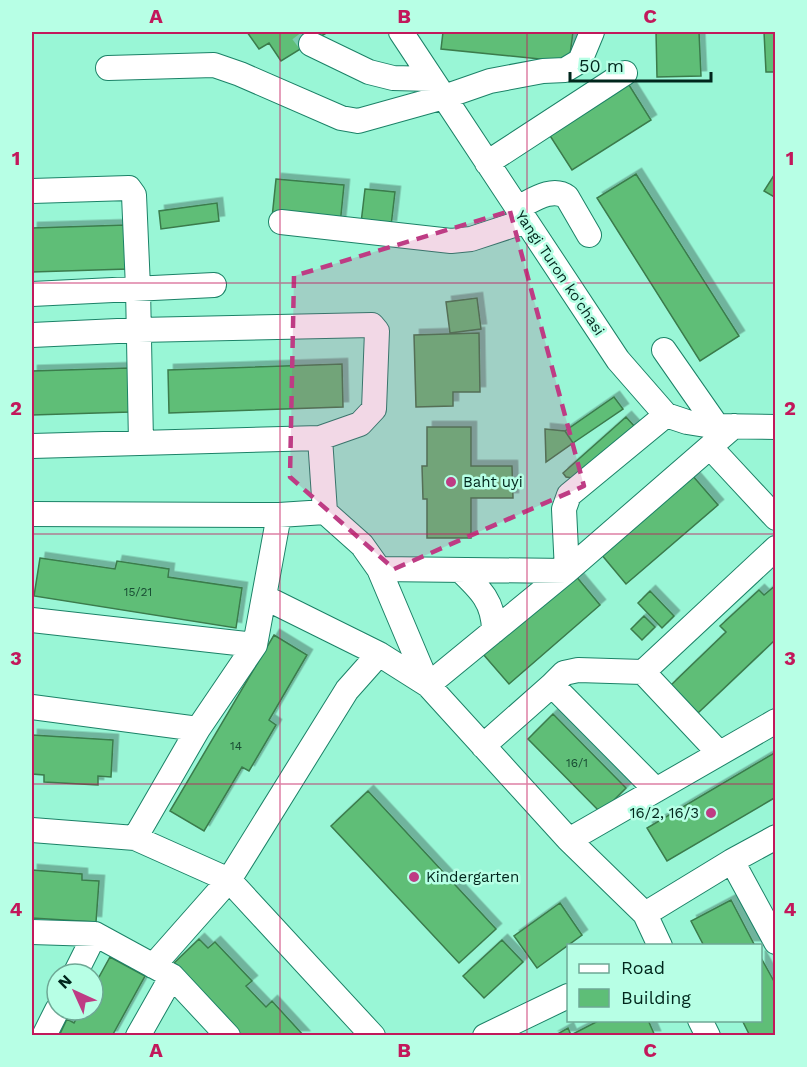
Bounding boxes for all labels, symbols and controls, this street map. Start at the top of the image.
text: A [149,4,163,28]
text: B [397,4,411,28]
text: C [643,4,657,28]
scale bar [570,45,711,83]
text: 50 m [579,55,624,76]
text: 1 [12,146,20,170]
text: 1 [786,146,794,170]
street label: Yangi Turon ko'chasi [512,207,608,339]
text: 2 [10,396,22,420]
text: 2 [784,396,796,420]
place label: Baht uyi [463,473,523,491]
marker: Baht uyi [444,475,458,489]
house number: 15/21 [124,585,152,599]
text: 3 [10,646,22,670]
text: 3 [784,646,796,670]
house number: 14 [230,739,242,753]
house number: 16/1 [566,756,588,770]
place label: 16/2, 16/3 [630,804,699,822]
marker: 16/2, 16/3 [704,806,718,820]
place label: Kindergarten [426,868,519,886]
marker: Kindergarten [407,870,421,884]
text: 4 [10,897,23,921]
text: 4 [784,897,797,921]
legend [567,944,762,1022]
text: Road [621,957,665,978]
north arrow [45,962,105,1022]
text: N [54,971,76,993]
text: Building [621,987,691,1008]
text: A [149,1038,163,1062]
text: B [397,1038,411,1062]
text: C [643,1038,657,1062]

